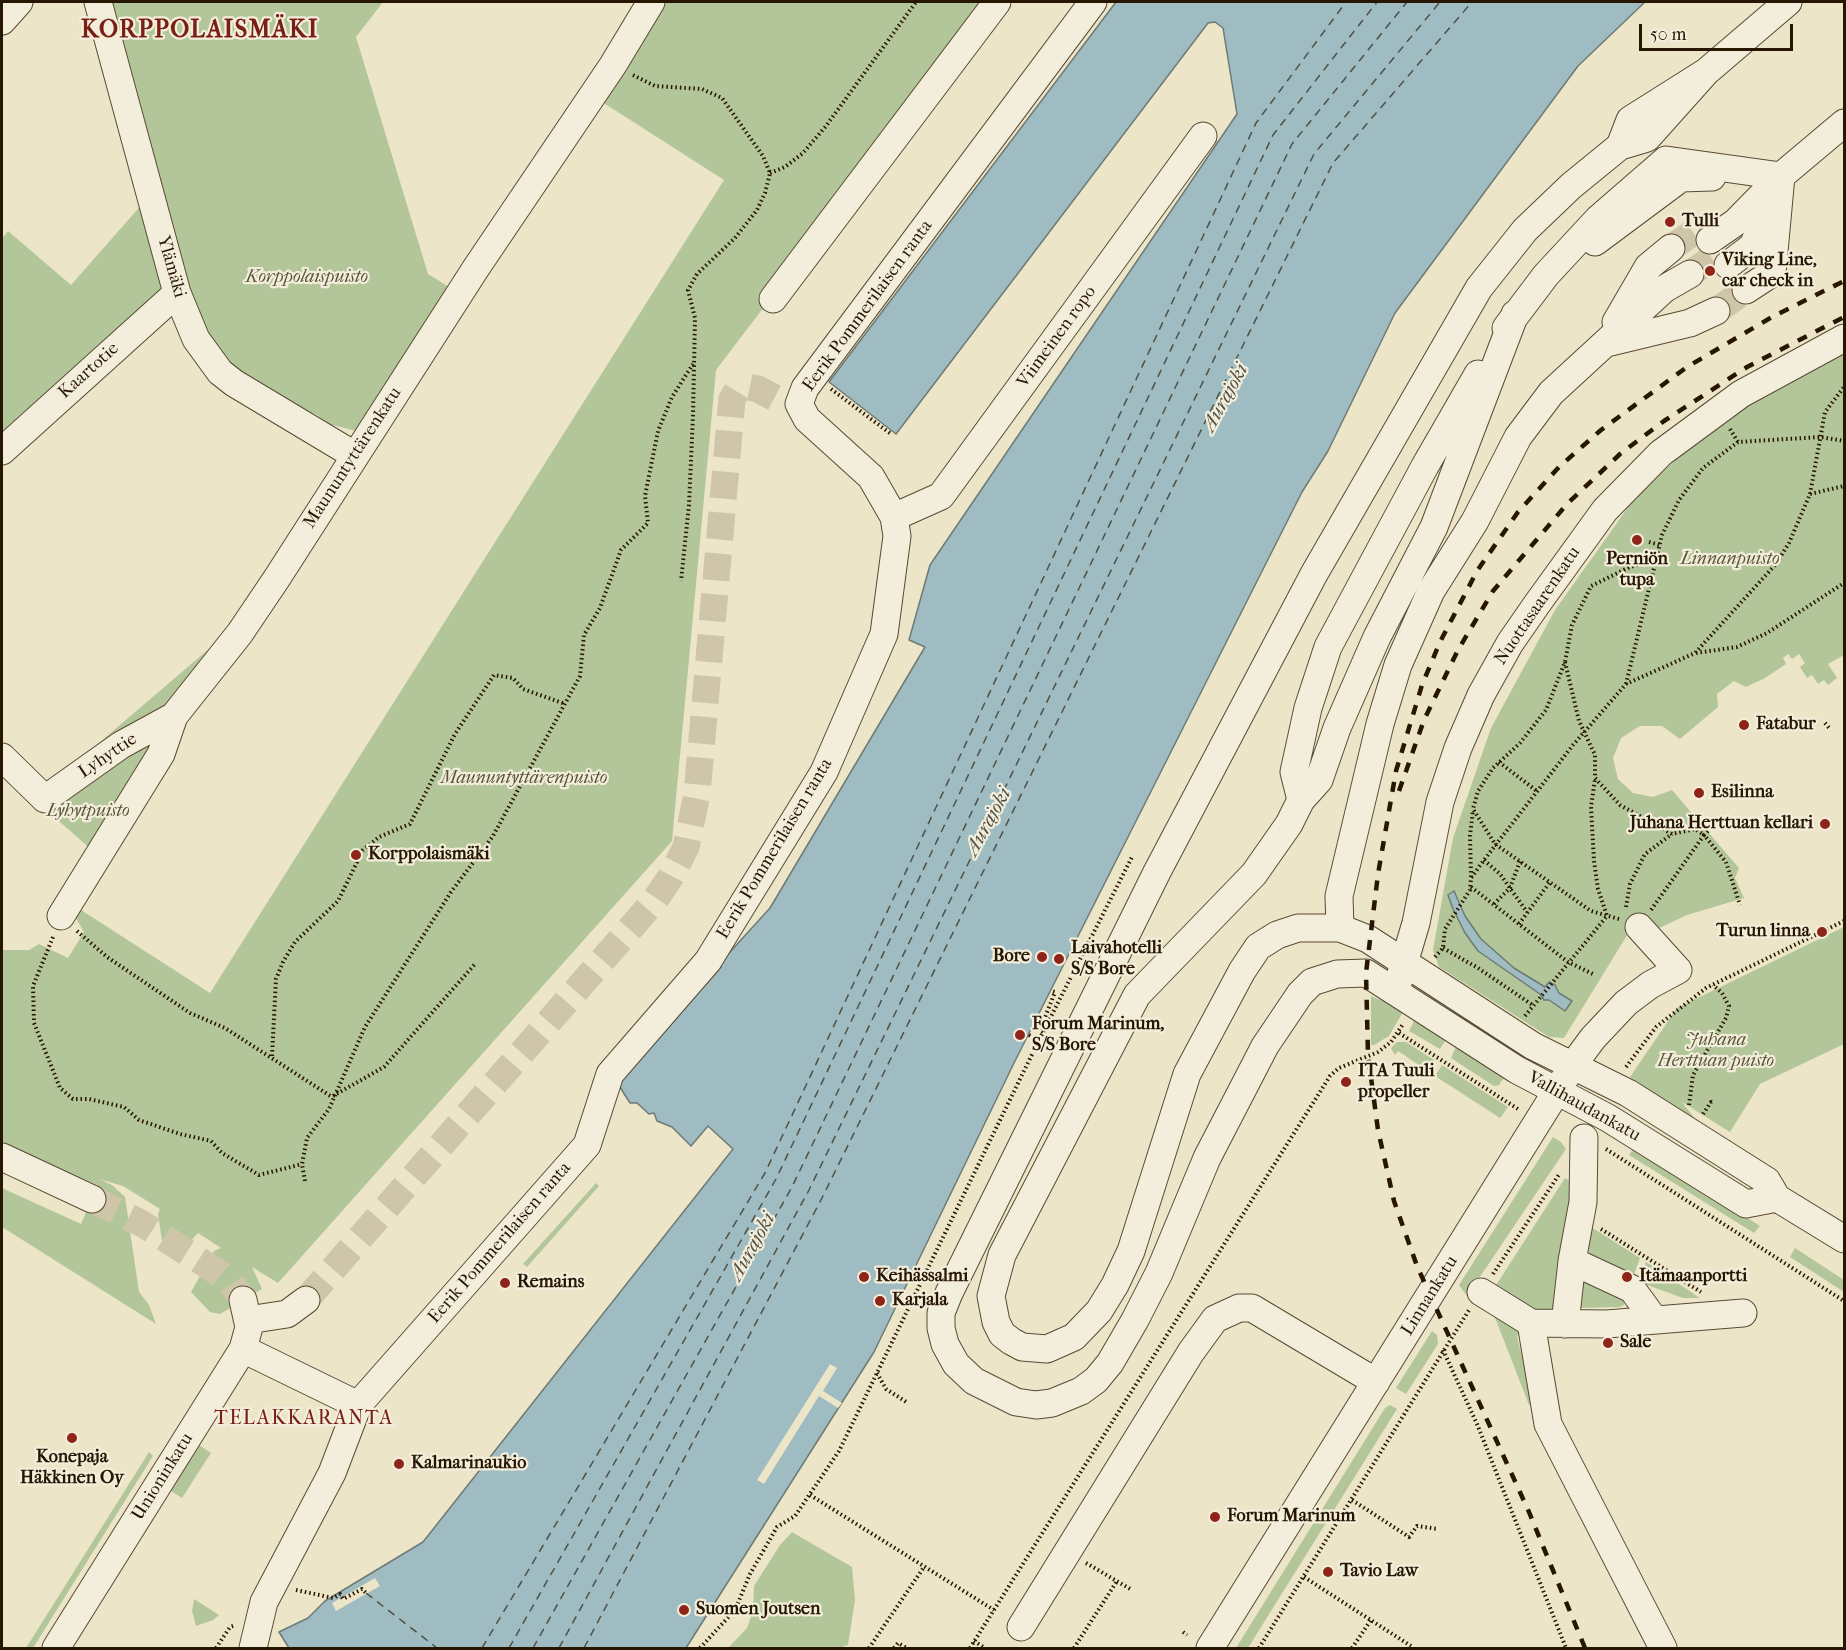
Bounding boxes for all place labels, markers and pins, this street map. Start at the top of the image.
place label: Tulli [1682,211,1719,233]
marker: Tulli [1663,215,1677,229]
place label: Viking Line, car check in [1722,250,1817,292]
marker: Viking Line, car check in [1703,264,1717,278]
marker: Perniön tupa [1630,533,1644,547]
place label: Perniön tupa [1606,549,1668,592]
place label: Fatabur [1756,714,1816,736]
marker: Fatabur [1737,718,1751,732]
place label: Esilinna [1711,782,1773,804]
marker: Esilinna [1692,786,1706,800]
place label: Juhana Herttuan kellari [1630,813,1813,835]
marker: Juhana Herttuan kellari [1818,817,1832,831]
place label: Korppolaismäki [368,844,490,866]
marker: Korppolaismäki [349,848,363,862]
place label: Turun linna [1716,921,1810,943]
marker: Turun linna [1815,925,1829,939]
place label: Laivahotelli S/S Bore [1071,938,1162,980]
place label: Bore [993,946,1030,968]
marker: Bore [1035,950,1049,964]
marker: Laivahotelli S/S Bore [1052,952,1066,966]
place label: Forum Marinum, S/S Bore [1032,1014,1164,1056]
marker: Forum Marinum, S/S Bore [1013,1028,1027,1042]
place label: ITA Tuuli propeller [1358,1061,1435,1104]
marker: ITA Tuuli propeller [1339,1075,1353,1089]
place label: Keihässalmi [876,1266,968,1288]
place label: Itämaanportti [1639,1266,1747,1288]
marker: Keihässalmi [857,1270,871,1284]
marker: Itämaanportti [1620,1270,1634,1284]
place label: Remains [517,1272,584,1294]
marker: Remains [498,1276,512,1290]
place label: Karjala [892,1290,948,1312]
marker: Karjala [873,1294,887,1308]
place label: Sale [1620,1332,1651,1354]
marker: Sale [1601,1336,1615,1350]
marker: Konepaja Häkkinen Oy [65,1431,79,1445]
place label: Konepaja Häkkinen Oy [20,1447,124,1490]
place label: Kalmarinaukio [411,1453,526,1475]
marker: Kalmarinaukio [392,1457,406,1471]
place label: Forum Marinum [1227,1506,1355,1528]
marker: Forum Marinum [1208,1510,1222,1524]
place label: Tavio Law [1340,1561,1418,1583]
marker: Tavio Law [1321,1565,1335,1579]
place label: Suomen Joutsen [696,1599,820,1621]
marker: Suomen Joutsen [677,1603,691,1617]

